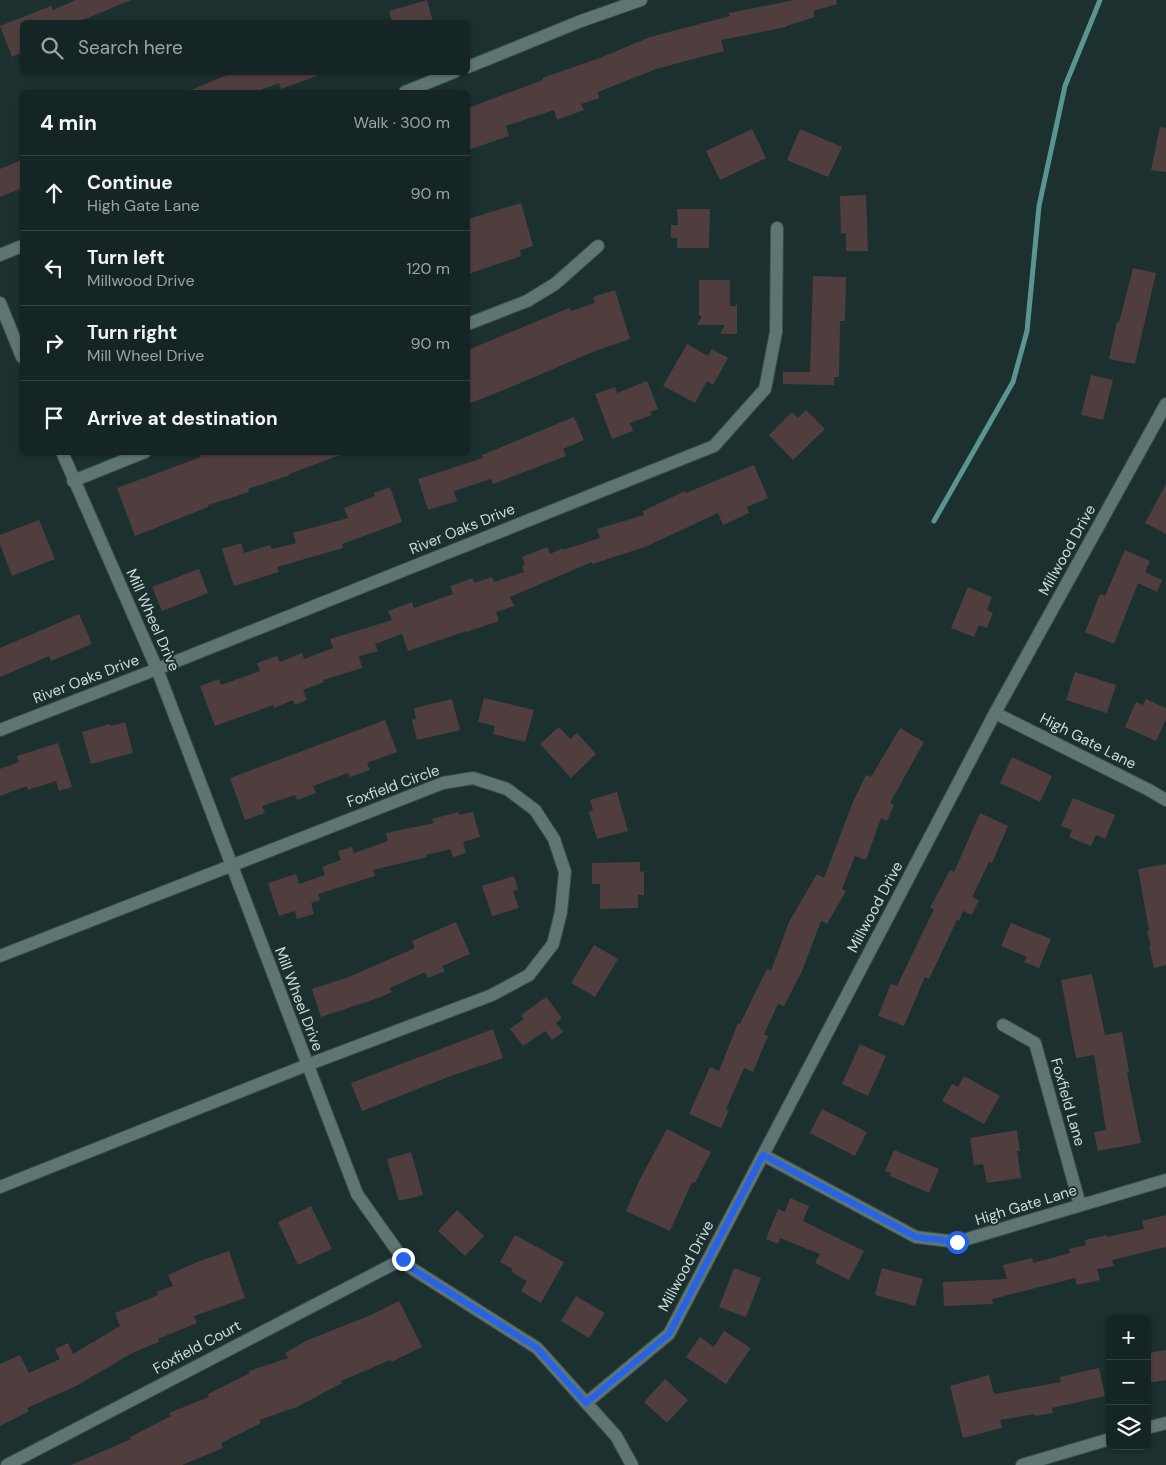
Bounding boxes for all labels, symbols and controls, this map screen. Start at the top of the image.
search box [20,20,470,75]
icon: search [38,34,66,62]
text: Search here [78,35,183,60]
text: 4 min [40,109,97,137]
text: Walk · 300 m [353,112,450,133]
text: Continue [87,170,173,195]
icon: ahead [40,179,68,207]
text: 90 m [410,183,450,204]
text: High Gate Lane [87,195,200,216]
text: Turn left [87,245,165,270]
icon: left [40,254,68,282]
text: 120 m [406,258,450,279]
text: Millwood Drive [87,270,195,291]
text: Turn right [87,320,177,345]
icon: right [40,329,68,357]
text: 90 m [410,333,450,354]
text: Mill Wheel Drive [87,345,204,366]
icon: arrive [40,404,68,432]
text: Arrive at destination [87,406,278,431]
street label: River Oaks Drive [406,499,518,559]
street label: Millwood Drive [1034,501,1100,599]
street label: Mill Wheel Drive [122,566,184,674]
street label: River Oaks Drive [30,650,142,708]
street label: High Gate Lane [1036,708,1140,774]
street label: Foxfield Circle [344,760,442,812]
street label: Millwood Drive [843,858,907,956]
street label: Mill Wheel Drive [270,944,328,1054]
street label: Foxfield Lane [1046,1056,1090,1148]
street label: High Gate Lane [973,1180,1079,1230]
street label: Millwood Drive [654,1217,718,1315]
route start [946,1231,969,1254]
route end [392,1248,415,1271]
street label: Foxfield Court [149,1315,245,1379]
map controls [1106,1315,1151,1450]
button: + [1106,1315,1151,1360]
button: − [1106,1360,1151,1405]
button: layers [1106,1405,1151,1450]

